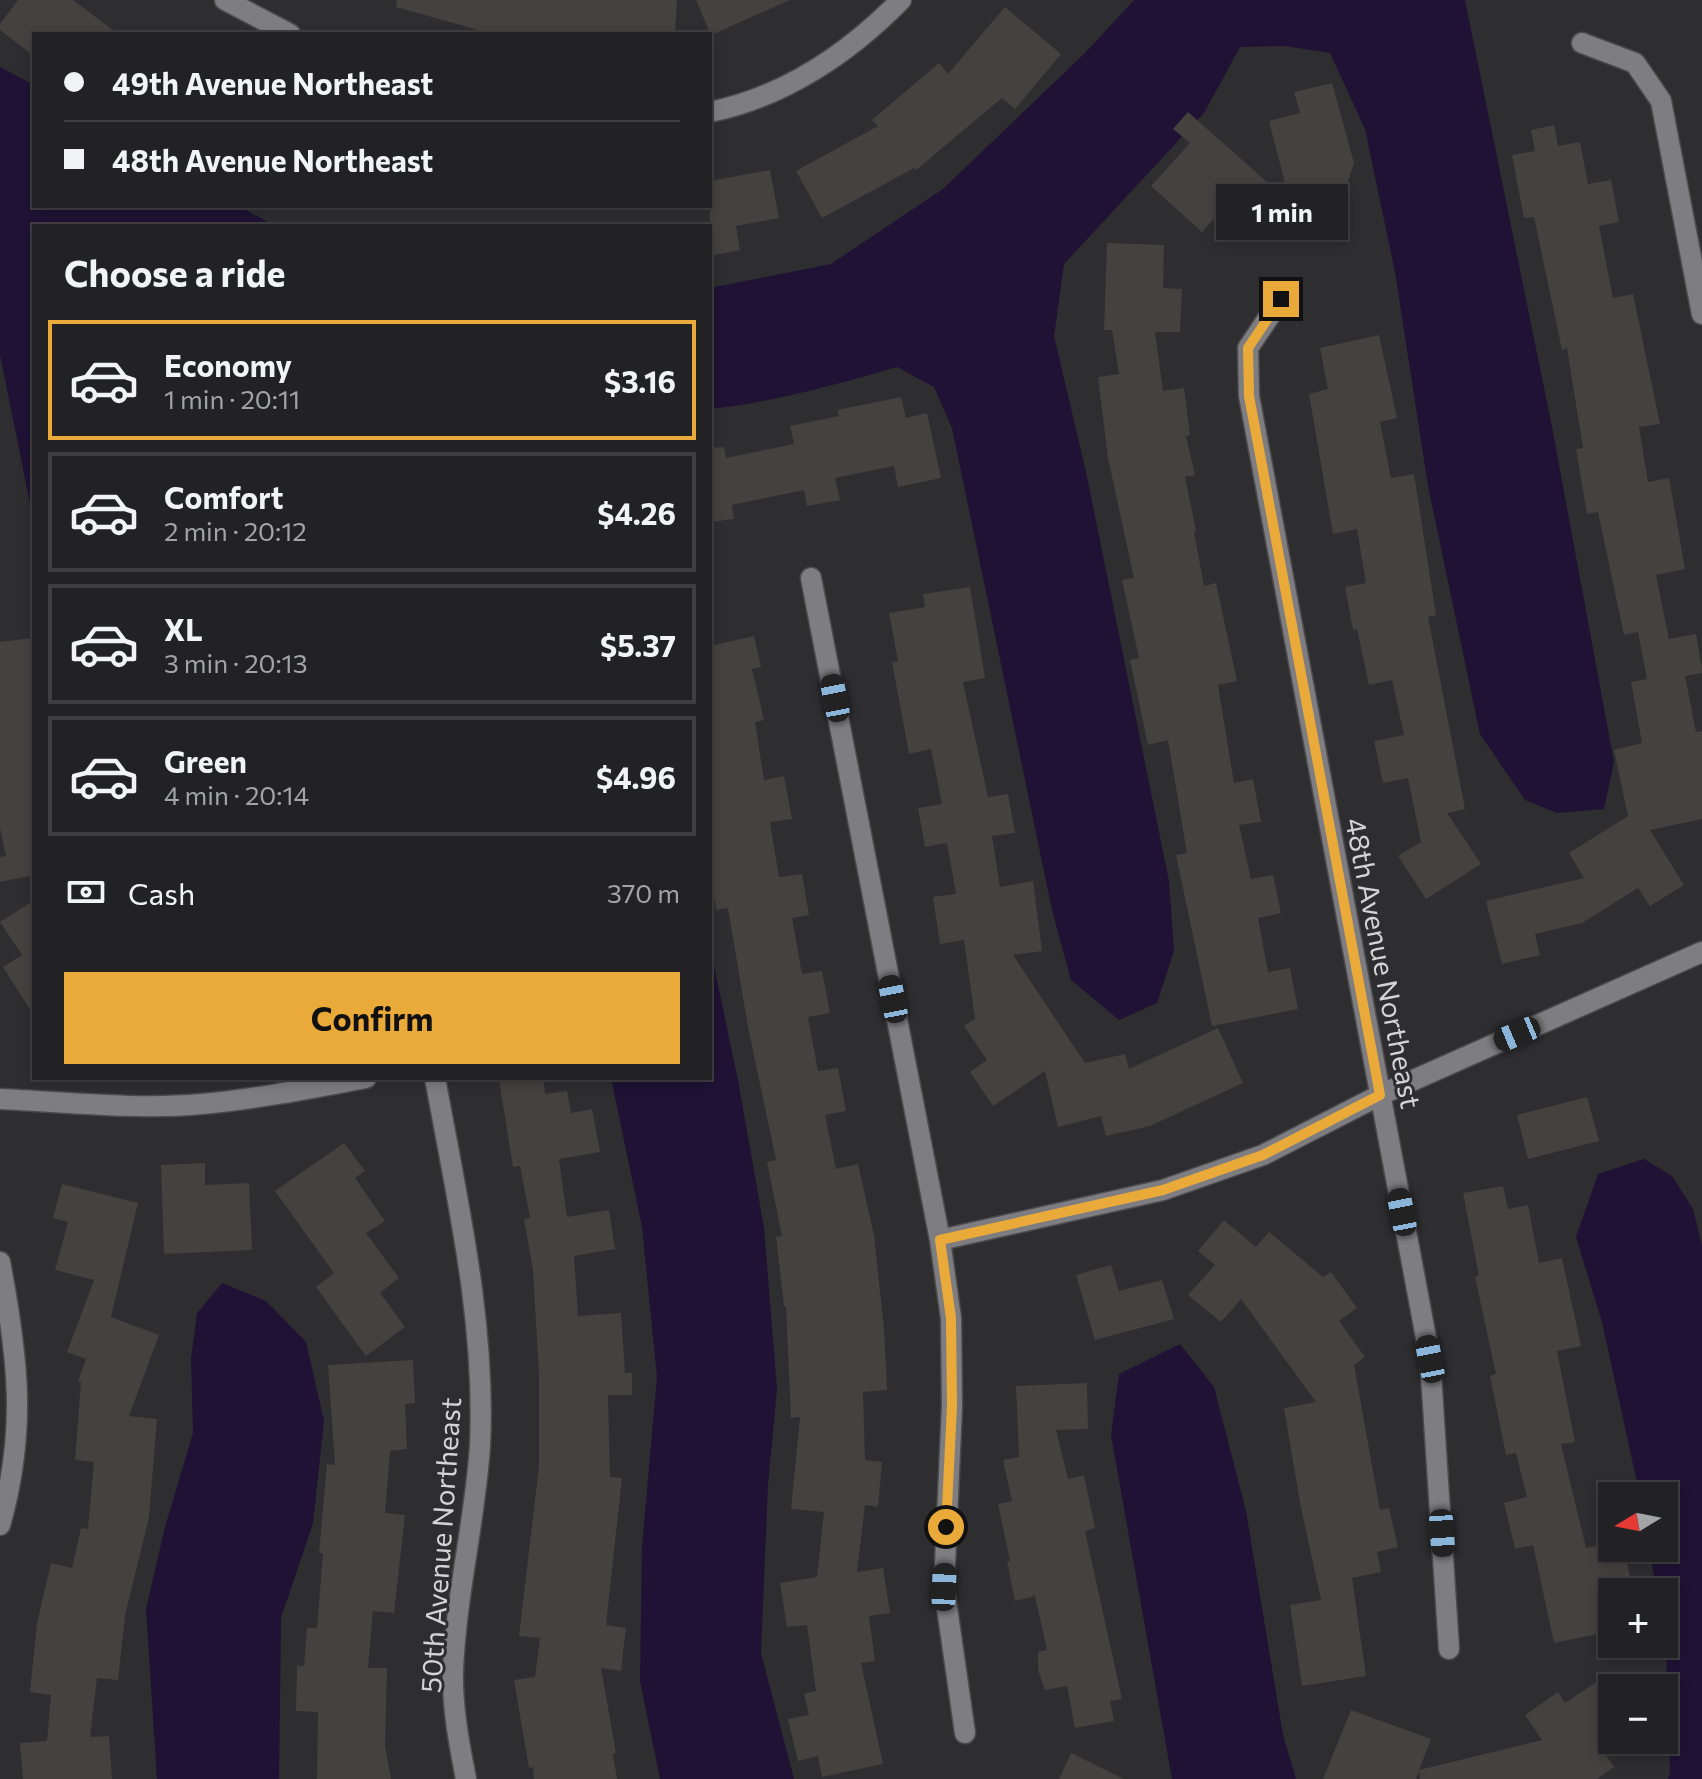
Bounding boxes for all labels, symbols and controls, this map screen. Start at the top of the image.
text: 49th Avenue Northeast [112,64,433,101]
text: 48th Avenue Northeast [112,141,433,178]
callout: 1 min [1215,183,1347,239]
text: 1 min [1251,196,1313,227]
text: Choose a ride [64,250,285,294]
route end [1263,281,1299,317]
icon: car [68,344,140,416]
text: Economy [164,346,292,383]
text: $3.16 [604,362,676,399]
text: 1 min · 20:11 [164,383,300,414]
icon: car [68,476,140,548]
text: Comfort [164,478,283,515]
text: $4.26 [597,494,676,531]
text: 2 min · 20:12 [164,515,307,546]
icon: car [68,608,140,680]
text: XL [164,610,203,647]
text: $5.37 [600,626,676,663]
text: 3 min · 20:13 [164,647,308,678]
car [819,672,851,724]
icon: car [68,740,140,812]
text: Green [164,742,247,779]
text: $4.96 [596,758,676,795]
text: 4 min · 20:14 [164,779,309,810]
street label: 48th Avenue Northeast [1339,815,1429,1111]
icon: cash [64,870,108,914]
text: Cash [128,874,195,911]
text: 370 m [607,877,680,908]
button: Confirm [64,972,680,1064]
car [877,973,909,1025]
car [1490,1014,1544,1054]
car [1386,1186,1418,1238]
car [1414,1333,1446,1385]
street label: 50th Avenue Northeast [413,1396,467,1694]
north arrow [1598,1482,1678,1562]
map controls [1598,1482,1678,1754]
car [1428,1508,1456,1558]
route start [928,1509,964,1545]
car [931,1563,957,1611]
button: + [1598,1578,1678,1658]
button: − [1598,1674,1678,1754]

